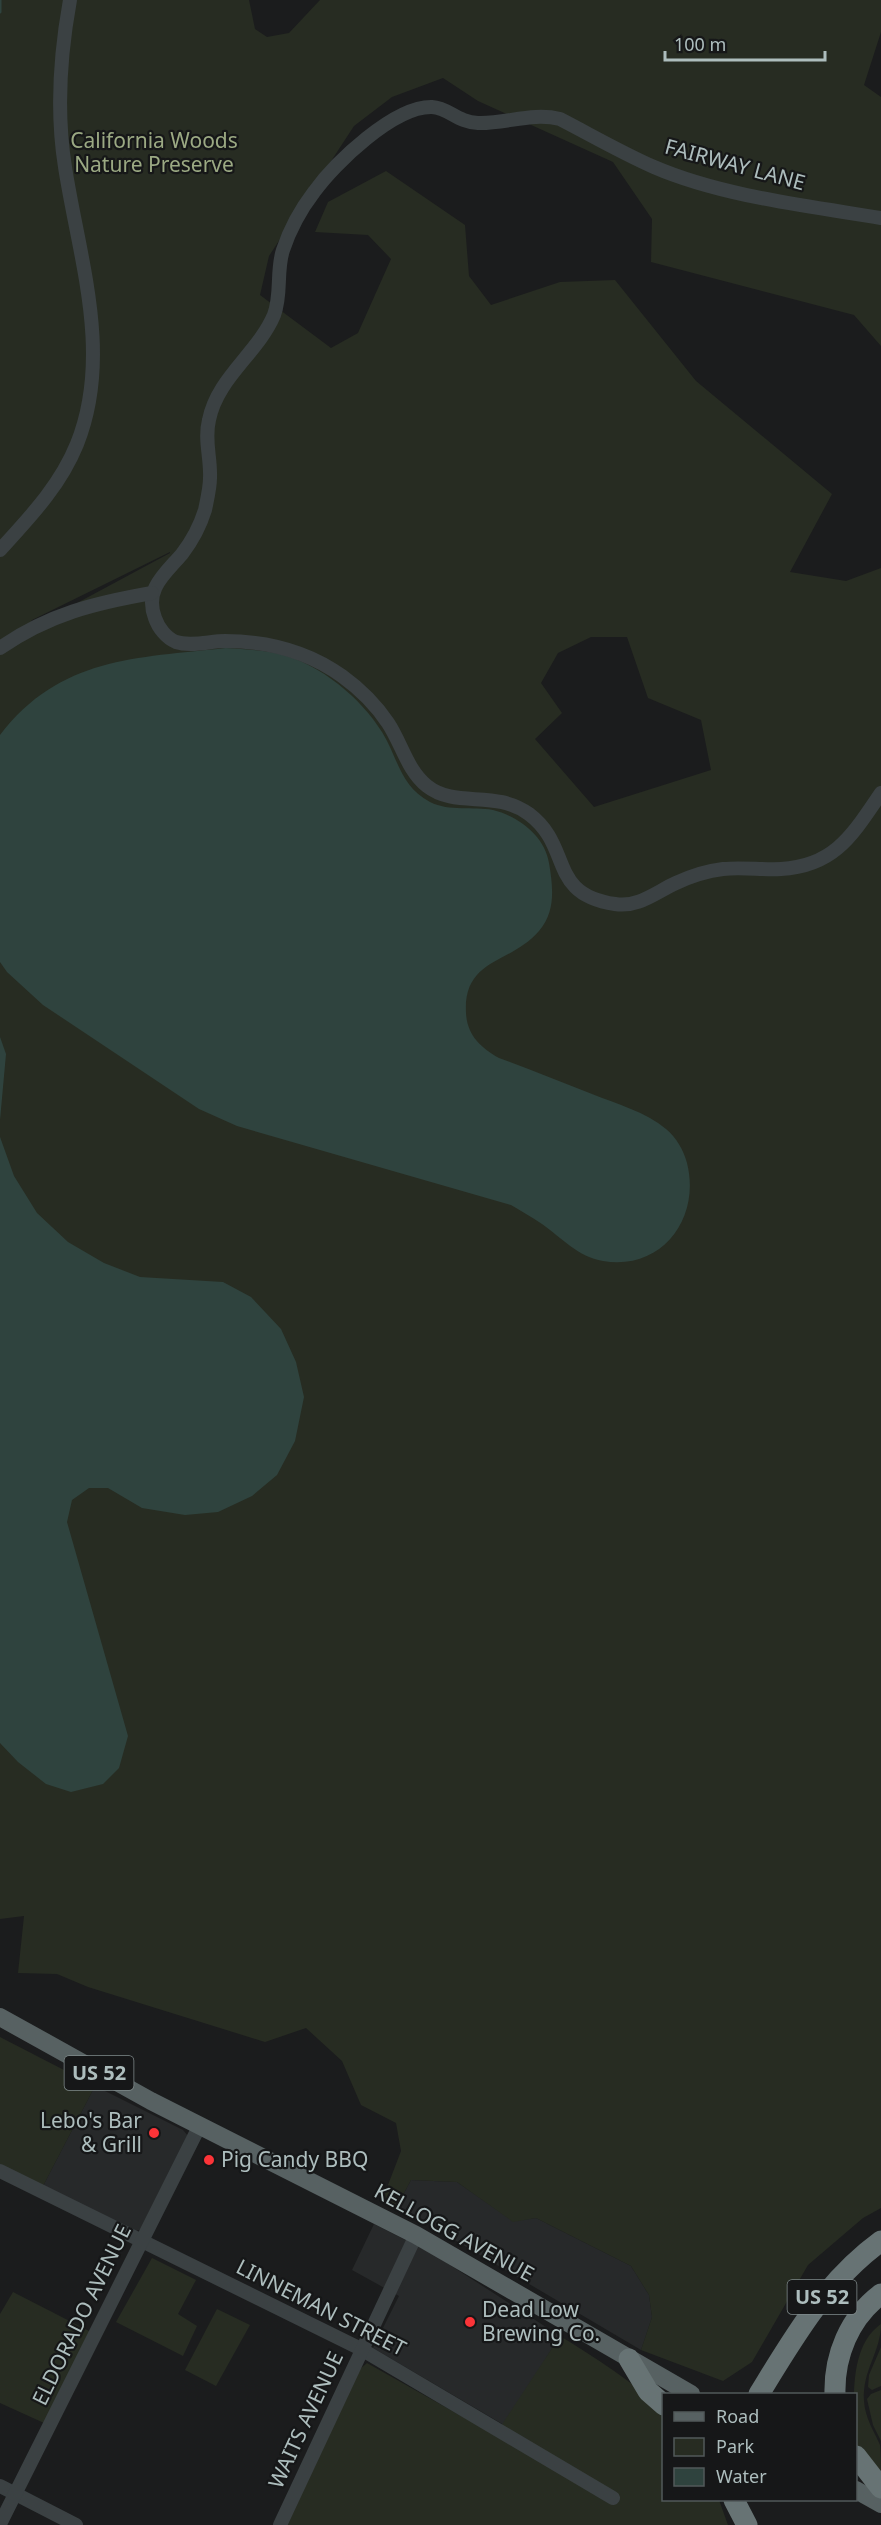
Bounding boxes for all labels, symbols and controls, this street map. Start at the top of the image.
scale bar [665,24,826,62]
text: 100 m [674,32,726,56]
park label: California Woods Nature Preserve [70,126,238,178]
street label: FAIRWAY LANE [662,132,809,196]
road number: US 52 [64,2056,134,2090]
place label: Lebo's Bar & Grill [40,2106,142,2158]
marker: Lebo's Bar & Grill [147,2126,161,2140]
place label: Pig Candy BBQ [221,2145,368,2173]
marker: Pig Candy BBQ [202,2153,216,2167]
street label: KELLOGG AVENUE [370,2177,539,2288]
street label: ELDORADO AVENUE [25,2219,137,2410]
street label: LINNEMAN STREET [232,2252,411,2362]
road number: US 52 [788,2280,856,2314]
place label: Dead Low Brewing Co. [482,2295,600,2347]
marker: Dead Low Brewing Co. [463,2315,477,2329]
street label: WAITS AVENUE [261,2347,349,2492]
legend [662,2393,857,2501]
text: Road [716,2404,759,2428]
text: Park [716,2434,754,2458]
text: Water [716,2464,767,2488]

